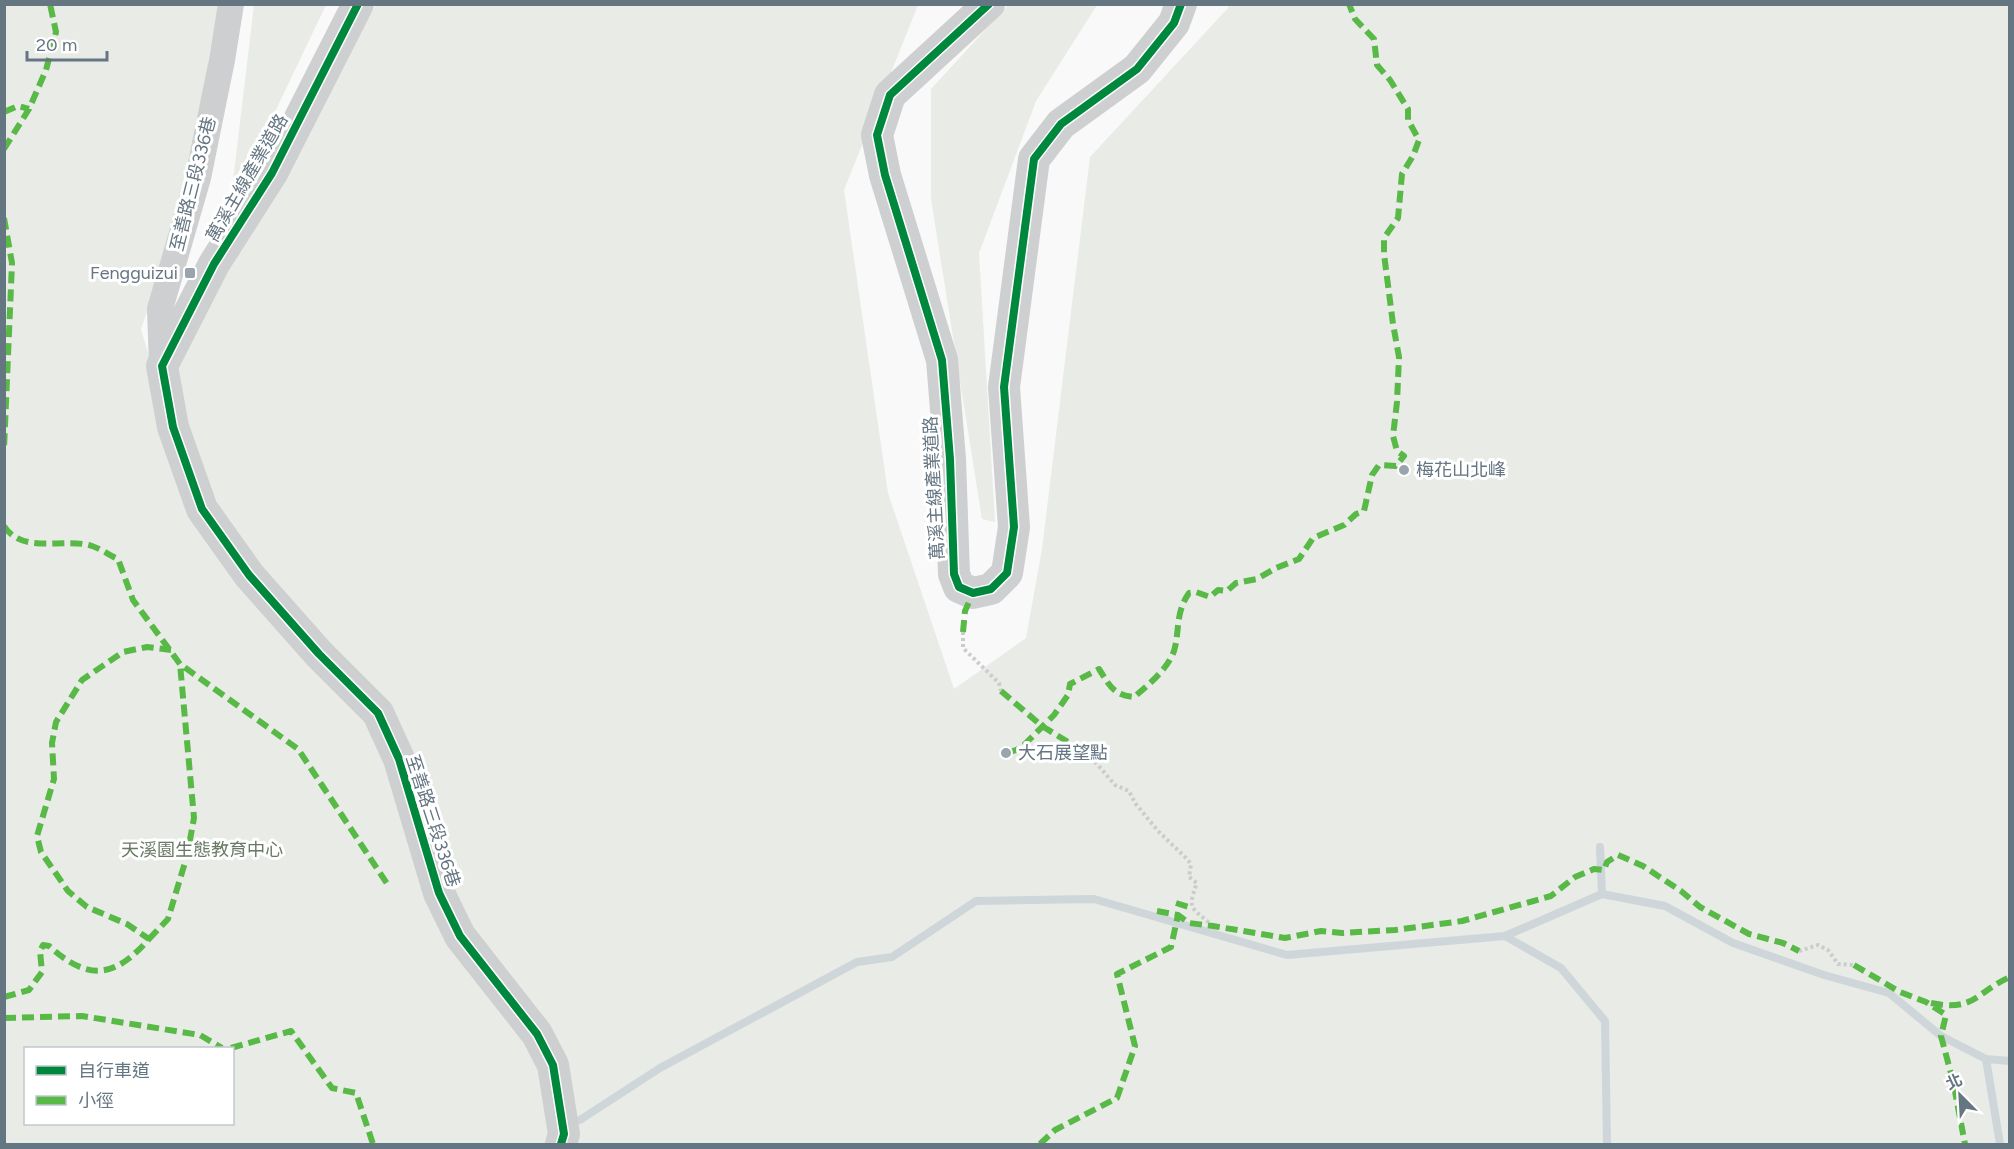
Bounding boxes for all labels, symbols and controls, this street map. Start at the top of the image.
scale bar [27,24,106,62]
text: 20 m [36,34,77,56]
street label: 萬溪主線產業道路 [201,110,293,246]
street label: 至善路三段336巷 [166,114,220,254]
place label: Fengguizui [90,262,178,284]
marker: Fengguizui [183,266,197,280]
street label: 萬溪主線產業道路 [919,416,949,560]
place label: 梅花山北峰 [1416,459,1506,481]
marker: 梅花山北峰 [1397,463,1411,477]
place label: 大石展望點 [1018,742,1108,764]
marker: 大石展望點 [999,746,1013,760]
street label: 至善路三段336巷 [401,752,465,890]
park label: 天溪園生態教育中心 [121,839,283,861]
legend [24,1047,234,1125]
text: 自行車道 [78,1060,150,1082]
north arrow [1930,1065,1990,1125]
text: 北 [1943,1070,1965,1094]
text: 小徑 [78,1090,114,1112]

